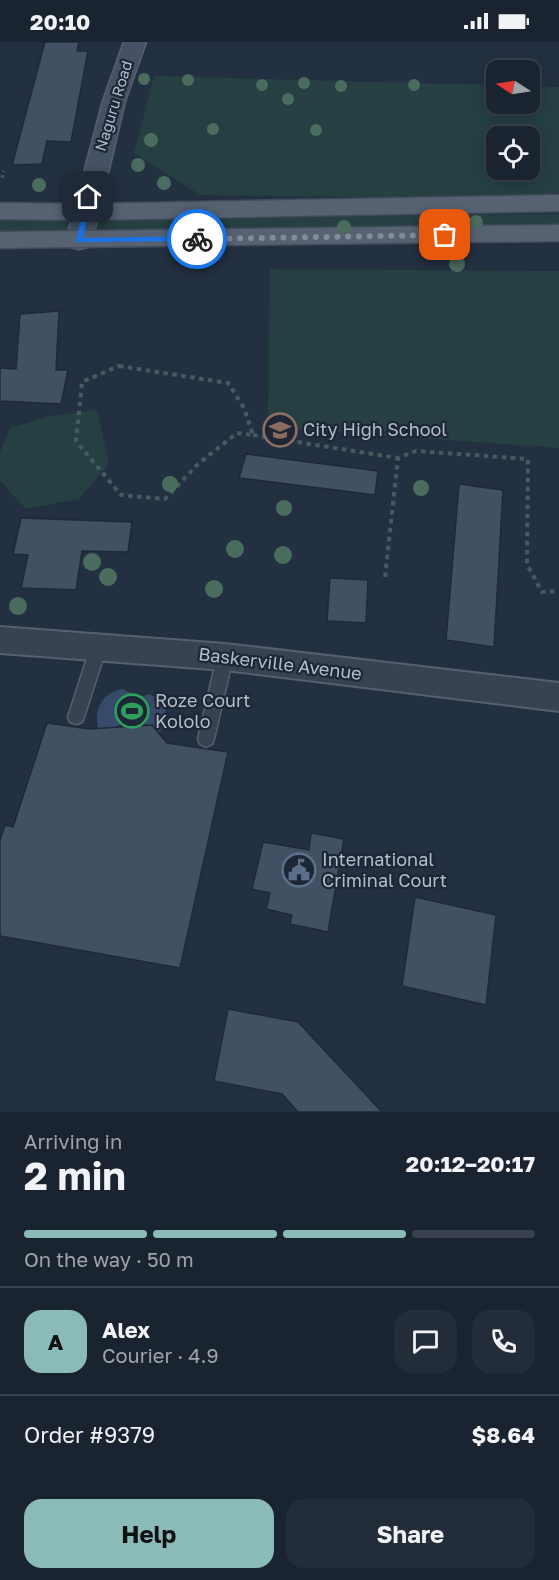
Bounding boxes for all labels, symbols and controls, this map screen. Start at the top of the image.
text: 20:10 [30,8,90,35]
street label: Naguru Road [91,58,135,153]
north arrow [486,60,540,114]
map controls [486,60,540,180]
button: locate [486,126,540,180]
pin [62,171,113,222]
icon: home [71,180,104,213]
courier [167,209,227,269]
pin [419,209,470,260]
icon: bag [428,218,461,251]
icon: bike [181,223,214,256]
school or university icon: City High School [262,412,298,448]
place label: City High School [303,418,447,440]
street label: Baskerville Avenue [197,642,363,684]
place label: Roze Court Kololo [155,689,251,732]
sports icon: Roze Court Kololo [114,693,150,729]
place label: International Criminal Court [322,848,447,891]
public building icon: International Criminal Court [281,852,317,888]
text: Arriving in [24,1129,122,1153]
text: 20:12–20:17 [406,1150,535,1177]
text: 2 min [24,1152,126,1199]
text: On the way · 50 m [24,1247,194,1271]
button: chat [394,1310,457,1373]
button: phone [472,1310,535,1373]
text: Alex [102,1316,150,1343]
text: A [48,1328,63,1355]
text: Courier · 4.9 [102,1343,219,1367]
text: Order #9379 [24,1421,155,1448]
text: $8.64 [471,1421,535,1448]
button: Help [24,1499,274,1568]
button: Share [286,1499,535,1568]

